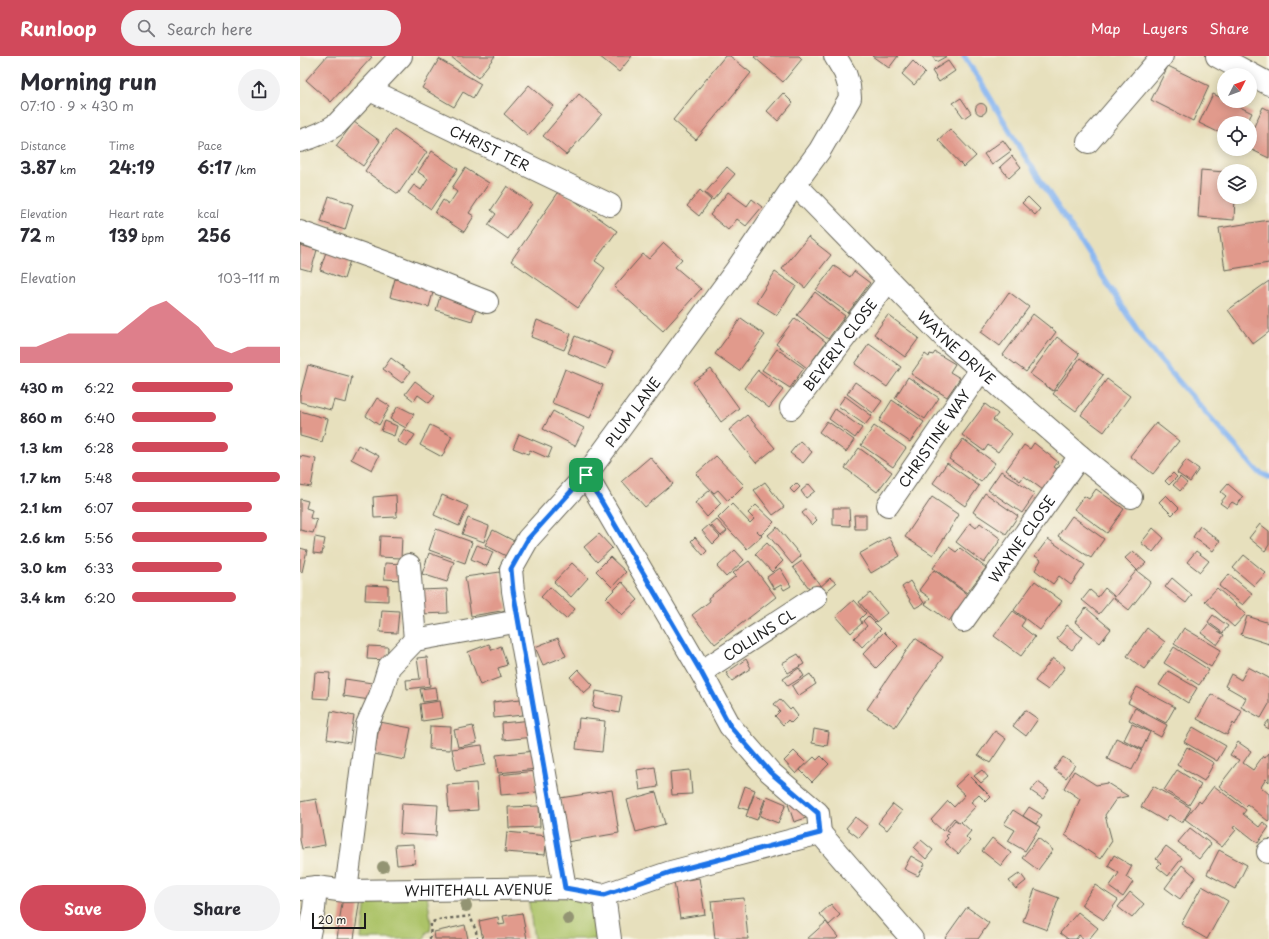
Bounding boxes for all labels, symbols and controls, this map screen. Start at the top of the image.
search box [121,10,401,46]
text: Runloop [20,14,97,42]
icon: search [135,17,157,39]
text: Search here [167,17,252,40]
text: Map [1091,18,1121,39]
text: Layers [1143,18,1188,39]
text: Share [1210,18,1249,39]
text: Morning run [20,64,157,97]
north arrow [1217,68,1257,108]
map controls [1217,68,1257,204]
button: share [238,69,280,111]
text: 07:10 · 9 × 430 m [20,96,134,115]
button: locate [1217,116,1257,156]
street label: CHRIST TER [446,119,534,176]
text: Distance [20,137,66,154]
text: Time [109,137,135,154]
text: Pace [197,137,222,154]
text: 3.87 [20,154,56,180]
text: 24:19 [109,154,155,180]
text: 6:17 [197,154,232,180]
text: km [56,161,76,178]
text: /km [232,161,256,178]
button: layers [1217,164,1257,204]
text: Elevation [20,205,67,222]
text: Heart rate [109,205,164,222]
text: kcal [197,205,219,222]
text: 72 [20,222,41,248]
text: 139 [109,222,138,248]
text: 256 [197,222,231,248]
text: m [41,229,55,246]
text: bpm [138,229,164,246]
text: Elevation [20,268,76,287]
text: 103–111 m [217,268,280,287]
street label: BEVERLY CLOSE [797,294,882,395]
street label: WAYNE DRIVE [913,306,1001,389]
street label: PLUM LANE [600,372,665,451]
text: 430 m [20,378,63,397]
text: 6:22 [84,378,114,397]
street label: CHRISTINE WAY [893,385,975,492]
text: 860 m [20,408,62,427]
text: 6:40 [84,408,115,427]
text: 1.3 km [20,438,63,457]
text: 6:28 [84,438,114,457]
pin [569,458,603,492]
icon: arrive [575,464,597,486]
text: 1.7 km [20,468,61,487]
text: 5:48 [84,468,113,487]
street label: WAYNE CLOSE [983,490,1060,587]
text: 2.1 km [20,498,62,517]
text: 6:07 [84,498,113,517]
text: 2.6 km [20,528,65,547]
text: 5:56 [84,528,113,547]
text: 3.0 km [20,558,67,577]
text: 6:33 [84,558,114,577]
text: 3.4 km [20,588,65,607]
text: 6:20 [84,588,115,607]
street label: COLLINS CL [718,603,799,666]
street label: WHITEHALL AVENUE [404,878,553,901]
button: Save [20,885,146,931]
button: Share [154,885,280,931]
scale bar [312,911,366,930]
text: 20 m [318,911,346,928]

